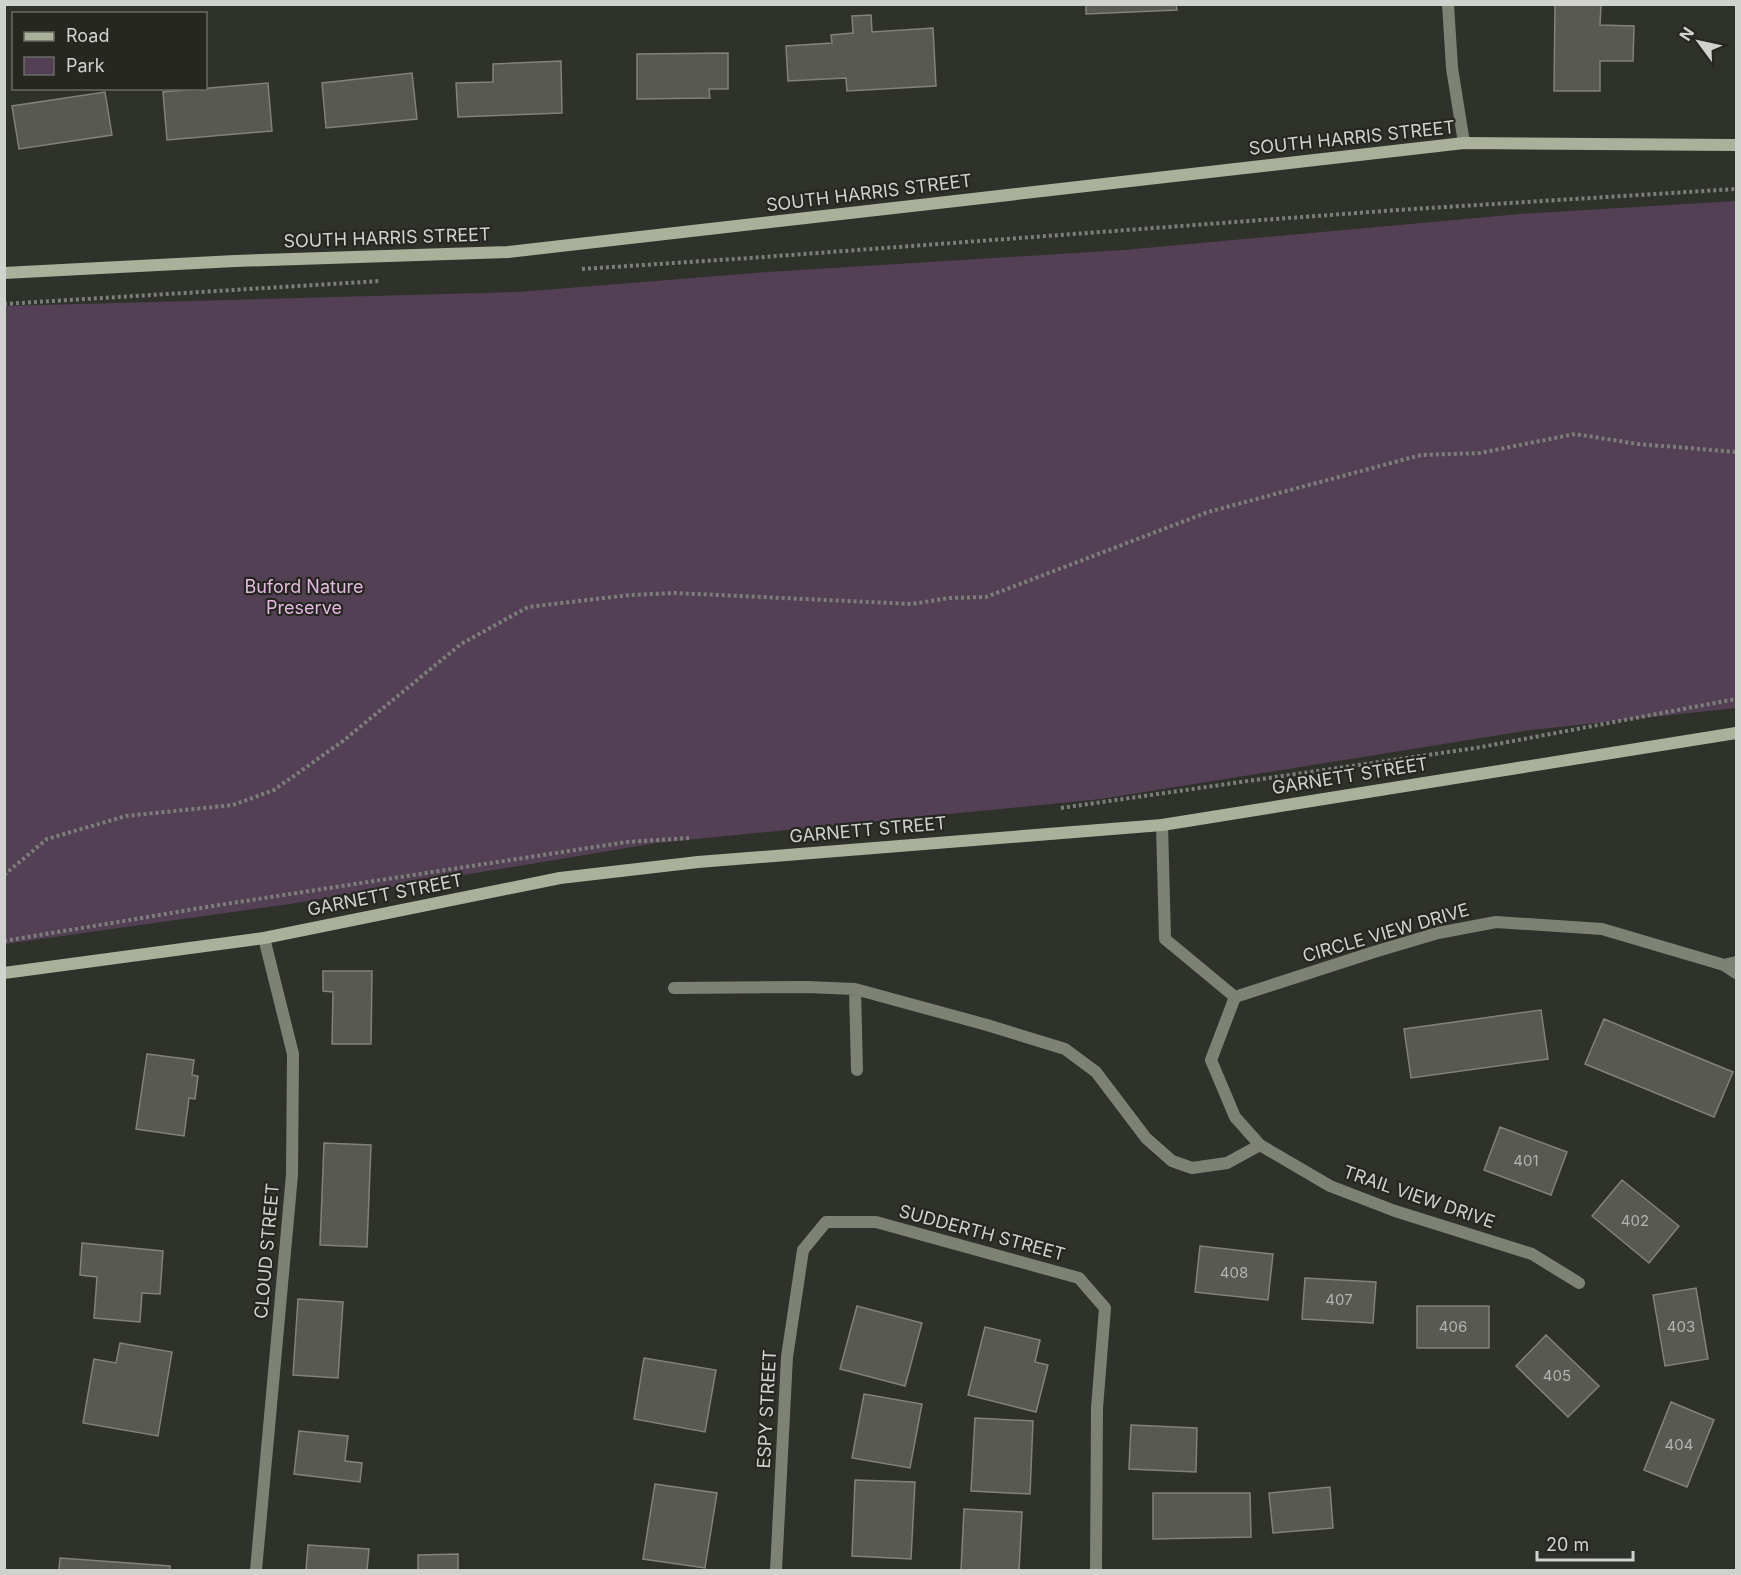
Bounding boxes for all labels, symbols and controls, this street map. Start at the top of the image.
legend [12,12,207,90]
north arrow [1669,12,1729,72]
text: N [1675,23,1698,44]
text: Road [66,25,109,46]
text: Park [66,55,105,76]
street label: SOUTH HARRIS STREET [1248,116,1456,159]
street label: SOUTH HARRIS STREET [765,169,973,216]
street label: SOUTH HARRIS STREET [283,223,491,252]
park label: Buford Nature Preserve [244,576,364,618]
street label: GARNETT STREET [1270,753,1429,798]
street label: GARNETT STREET [788,812,947,847]
street label: GARNETT STREET [305,869,464,920]
street label: CIRCLE VIEW DRIVE [1300,899,1472,966]
house number: 401 [1513,1151,1539,1170]
street label: TRAIL VIEW DRIVE [1340,1161,1498,1232]
street label: CLOUD STREET [250,1182,283,1320]
street label: SUDDERTH STREET [897,1200,1068,1265]
house number: 402 [1621,1211,1649,1230]
house number: 408 [1220,1263,1248,1282]
house number: 407 [1325,1290,1353,1309]
house number: 406 [1439,1317,1467,1336]
house number: 403 [1667,1317,1695,1336]
street label: ESPY STREET [753,1349,780,1469]
house number: 405 [1543,1366,1571,1385]
house number: 404 [1665,1435,1693,1454]
scale bar [1537,1524,1633,1562]
text: 20 m [1546,1534,1589,1555]

